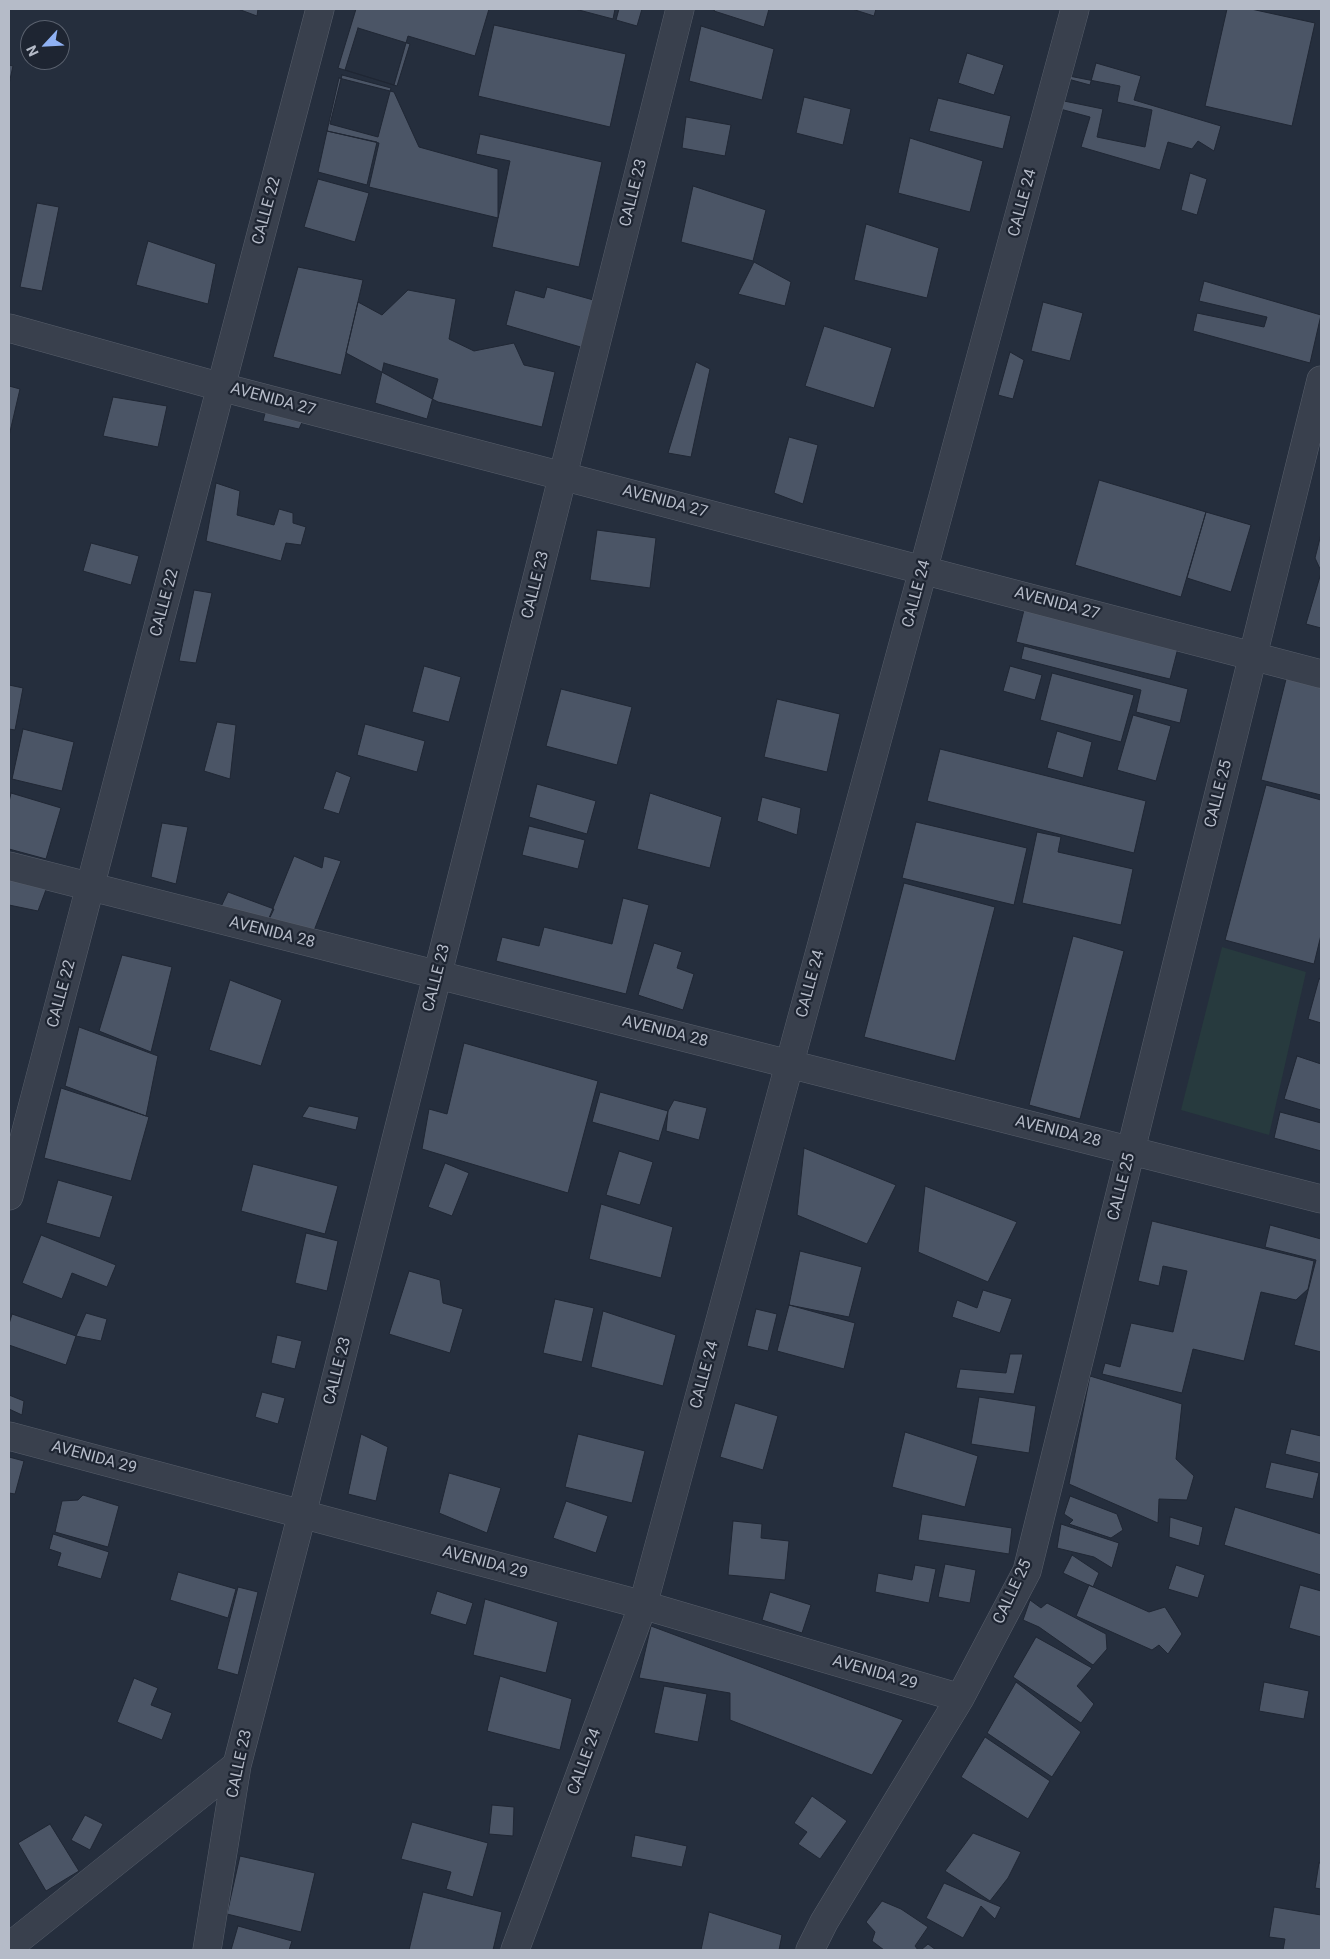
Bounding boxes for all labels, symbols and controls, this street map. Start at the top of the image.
north arrow [20,20,70,70]
text: N [23,43,42,59]
street label: CALLE 23 [616,157,652,229]
street label: CALLE 24 [1005,167,1041,239]
street label: CALLE 22 [249,175,285,247]
street label: AVENIDA 27 [228,379,318,421]
street label: AVENIDA 27 [620,481,710,523]
street label: CALLE 23 [518,549,554,621]
street label: CALLE 24 [899,558,935,630]
street label: CALLE 22 [147,567,183,639]
street label: AVENIDA 27 [1012,583,1102,625]
street label: CALLE 25 [1201,758,1237,830]
street label: AVENIDA 28 [227,913,317,953]
street label: CALLE 23 [419,942,455,1014]
street label: CALLE 24 [793,948,829,1020]
street label: CALLE 22 [44,958,80,1030]
street label: AVENIDA 28 [620,1012,710,1052]
street label: AVENIDA 28 [1013,1112,1103,1152]
street label: CALLE 25 [1104,1151,1140,1223]
street label: CALLE 23 [320,1335,356,1407]
street label: CALLE 24 [687,1339,723,1411]
street label: AVENIDA 29 [49,1437,139,1479]
street label: AVENIDA 29 [440,1542,530,1584]
street label: CALLE 25 [990,1557,1036,1627]
street label: AVENIDA 29 [830,1652,920,1694]
street label: CALLE 24 [564,1726,606,1798]
street label: CALLE 23 [223,1728,257,1800]

